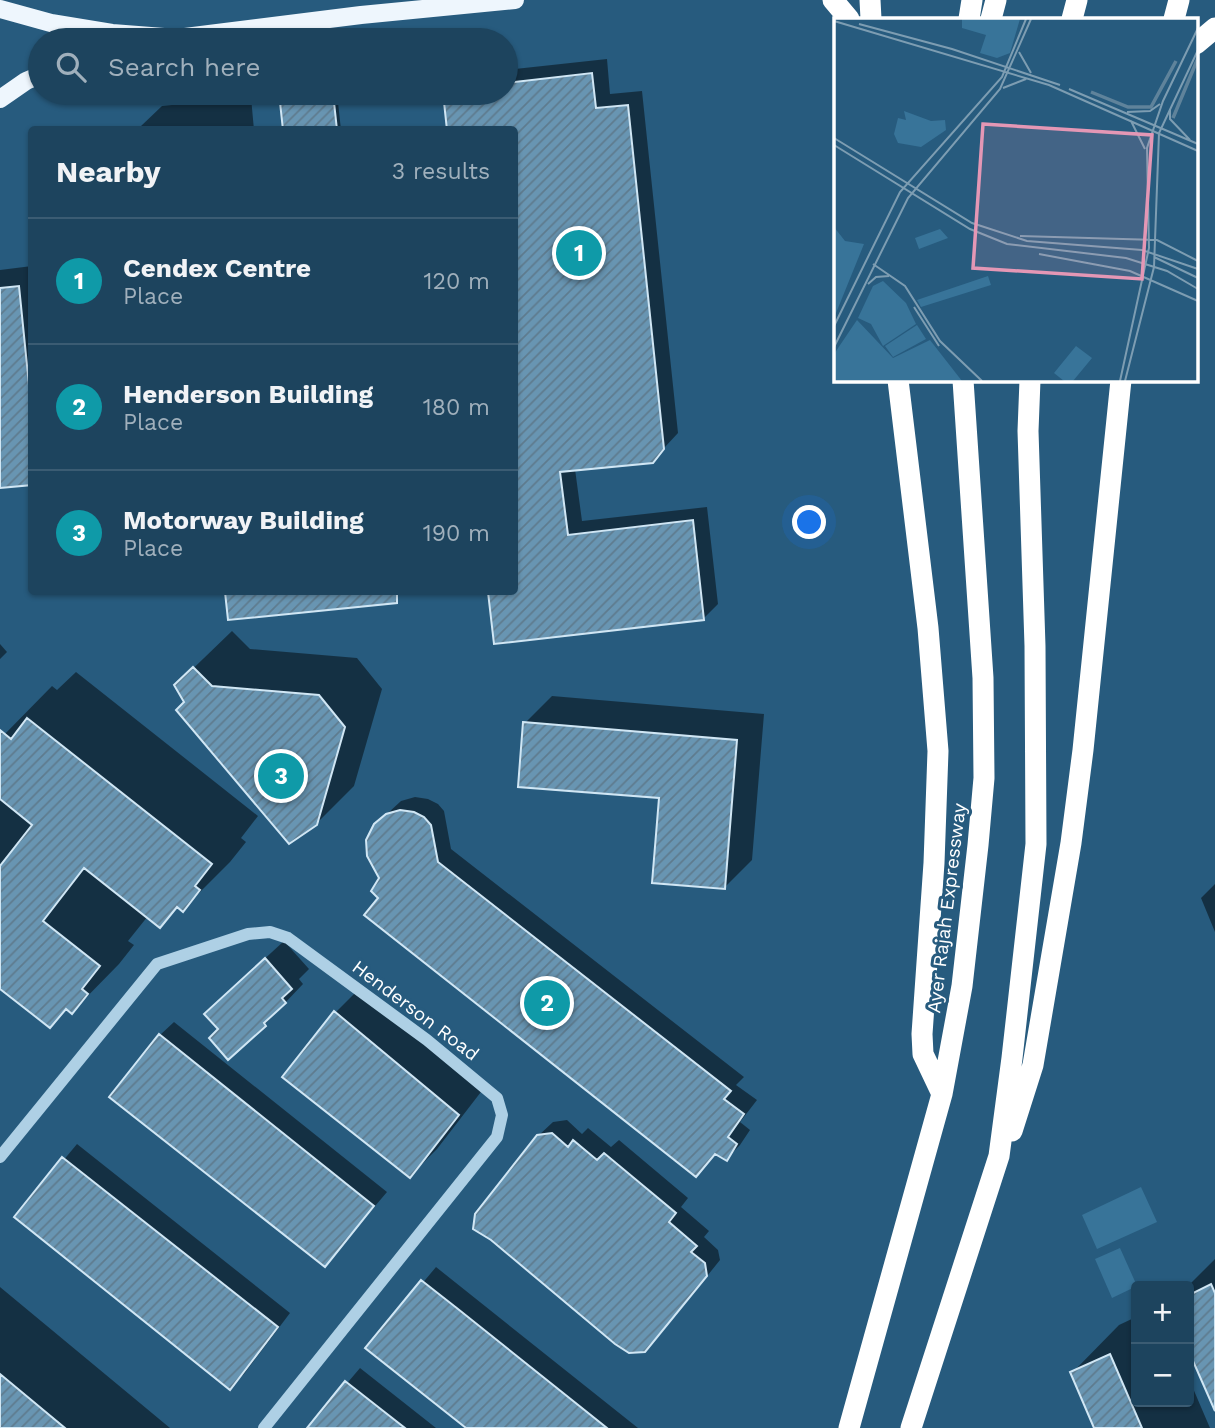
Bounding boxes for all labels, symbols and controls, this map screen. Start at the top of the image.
inset map [834,18,1198,382]
search box [28,28,518,105]
icon: search [52,48,90,86]
text: Search here [108,52,260,82]
text: Nearby [56,154,161,189]
text: 3 results [392,158,490,185]
pin: 1 [556,227,602,279]
text: Cendex Centre [123,253,311,283]
text: 1 [74,268,84,295]
text: 120 m [424,268,490,295]
text: Place [123,283,183,310]
text: Henderson Building [123,379,373,409]
text: 2 [72,394,86,421]
text: 180 m [423,394,490,421]
text: Place [123,409,183,436]
text: Motorway Building [123,505,364,535]
your location [792,505,826,539]
text: 3 [72,520,86,547]
text: 190 m [423,520,490,547]
text: Place [123,535,183,562]
pin: 3 [258,750,304,802]
street label: Ayer Rajah Expressway [922,802,971,1014]
street label: Henderson Road [348,955,484,1066]
pin: 2 [524,977,570,1029]
map controls [1131,1281,1194,1407]
button: + [1131,1281,1194,1344]
button: − [1131,1344,1194,1407]

